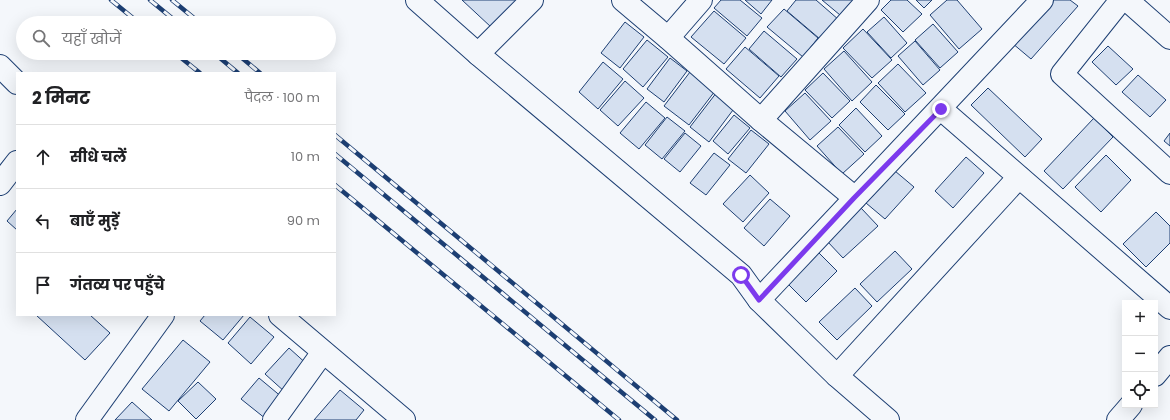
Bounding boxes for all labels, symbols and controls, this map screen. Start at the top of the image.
search box [16,16,336,60]
icon: search [30,27,52,49]
text: यहाँ खोजें [62,28,121,49]
text: 2 मिनट [32,86,90,110]
text: पैदल · 100 m [245,88,320,107]
route end [932,100,950,118]
icon: ahead [32,146,54,168]
text: सीधे चलें [70,146,126,167]
text: 10 m [291,147,320,166]
icon: left [32,210,54,232]
text: बाएँ मुड़ें [70,210,119,231]
text: 90 m [287,211,320,230]
route start [732,266,750,284]
icon: arrive [32,274,54,296]
text: गंतव्य पर पहुँचे [70,274,165,295]
map controls [1122,300,1158,408]
button: + [1122,300,1158,336]
button: − [1122,336,1158,372]
button: locate [1122,372,1158,408]

